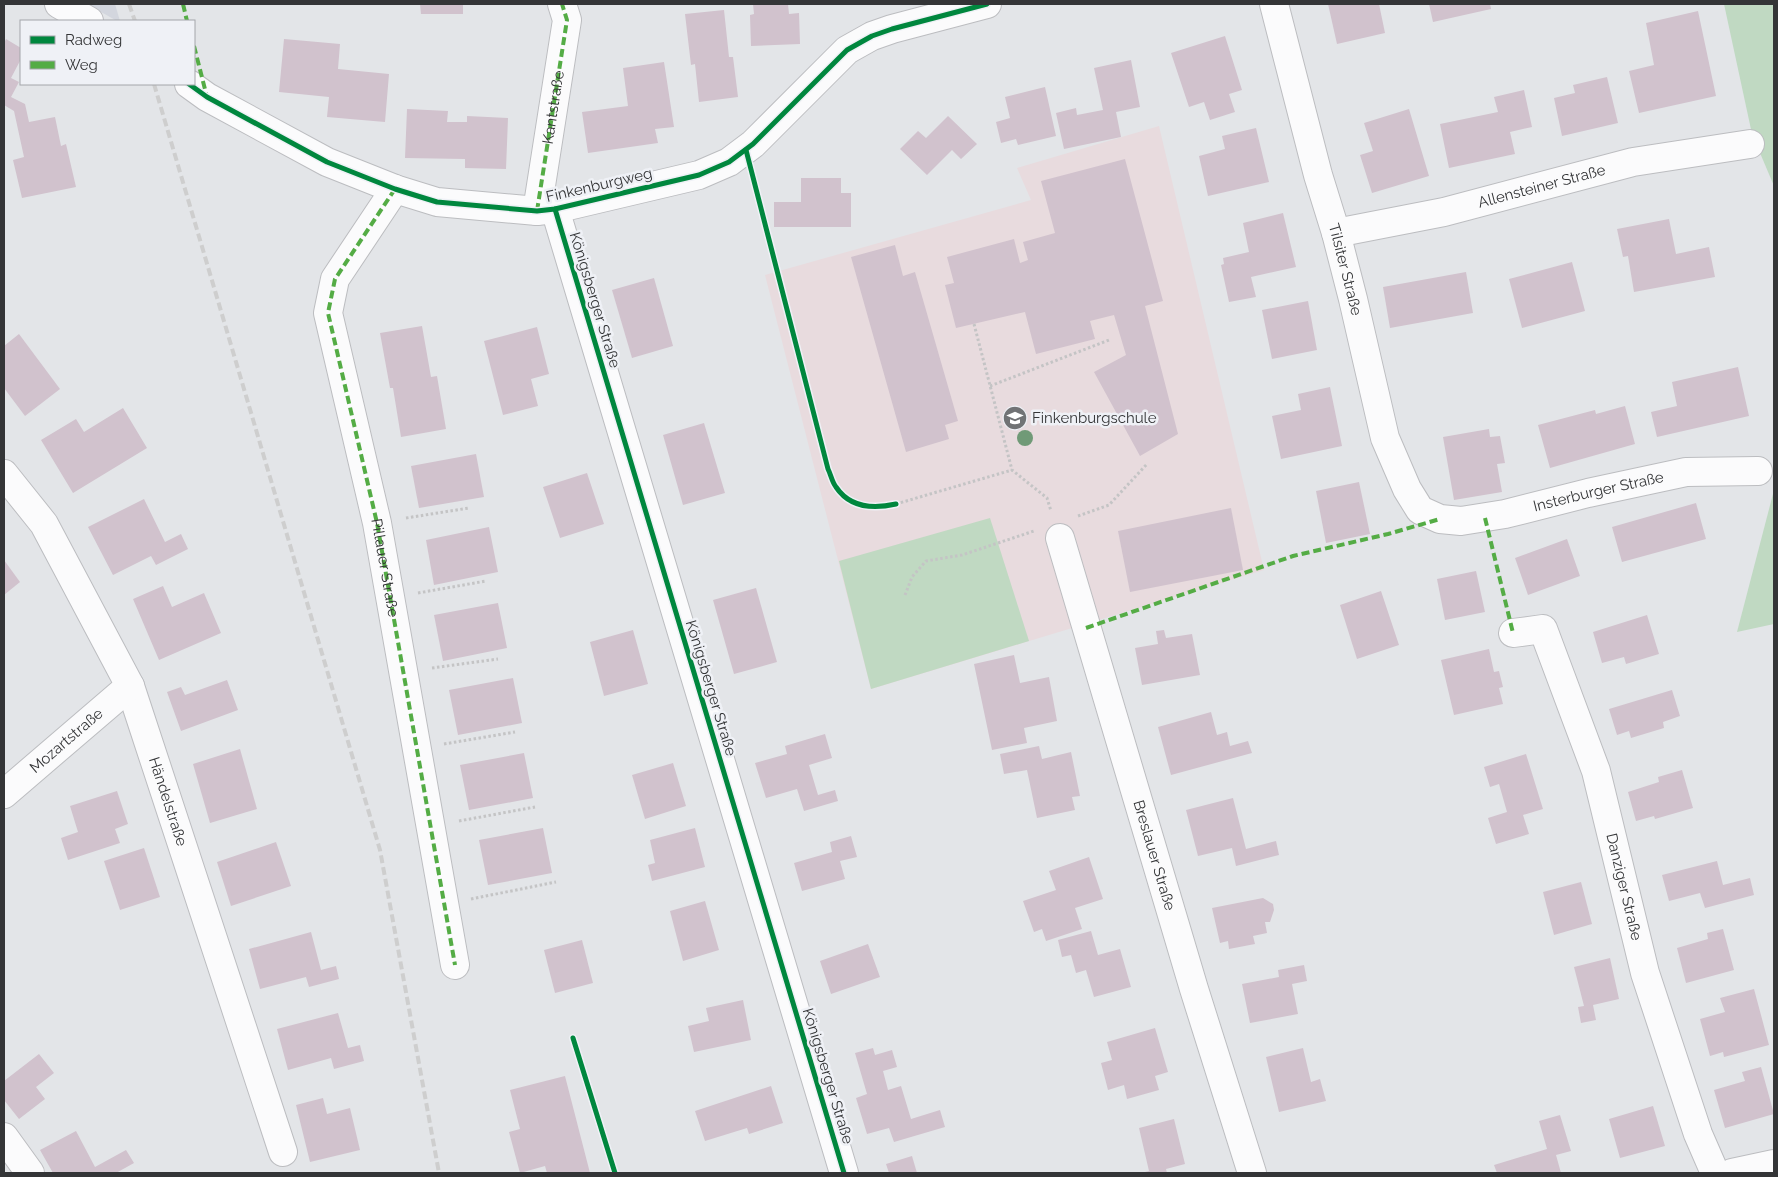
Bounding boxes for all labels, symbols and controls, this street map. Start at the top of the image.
legend [20,20,195,85]
text: Radweg [65,31,122,49]
text: Weg [65,56,98,74]
street label: Kantstraße [539,69,568,145]
street label: Allensteiner Straße [1476,161,1607,212]
street label: Finkenburgweg [544,164,654,206]
street label: Tilsiter Straße [1325,221,1366,317]
street label: Königsberger Straße [566,230,624,370]
school or university icon: Finkenburgschule [1002,405,1028,431]
place label: Finkenburgschule [1032,409,1157,427]
street label: Insterburger Straße [1531,468,1665,516]
street label: Pillauer Straße [367,517,402,619]
street label: Königsberger Straße [682,618,740,758]
street label: Mozartstraße [26,704,107,777]
street label: Händelstraße [145,755,191,849]
street label: Breslauer Straße [1129,798,1179,913]
street label: Danziger Straße [1602,831,1646,942]
street label: Königsberger Straße [799,1006,857,1146]

